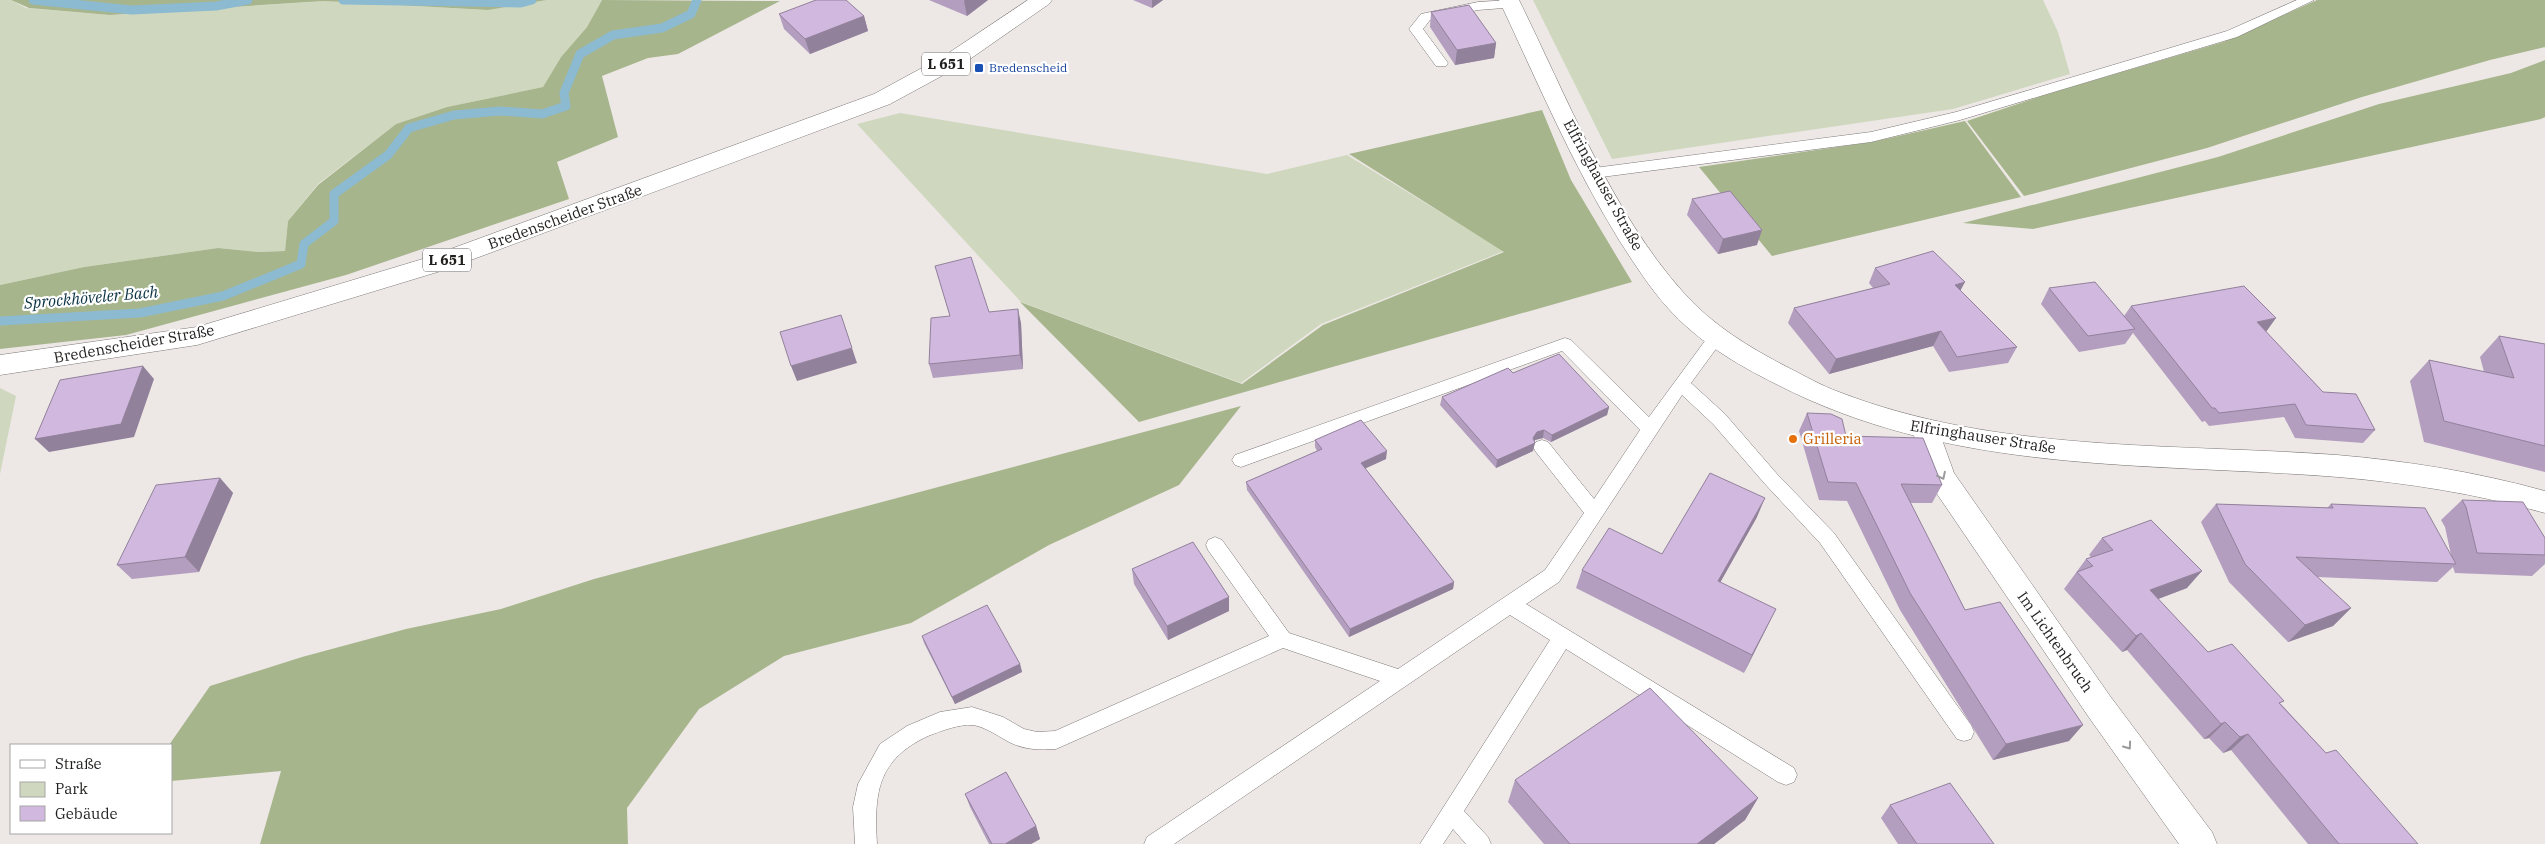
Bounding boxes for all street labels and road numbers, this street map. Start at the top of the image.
road number: L 651 [922,52,970,76]
street label: Elfringhauser Straße [1559,116,1647,254]
street label: Bredenscheider Straße [485,180,645,253]
road number: L 651 [423,248,471,272]
street label: Bredenscheider Straße [52,320,216,367]
street label: Elfringhauser Straße [1909,416,2057,457]
street label: Im Lichtenbruch [2014,588,2097,696]

